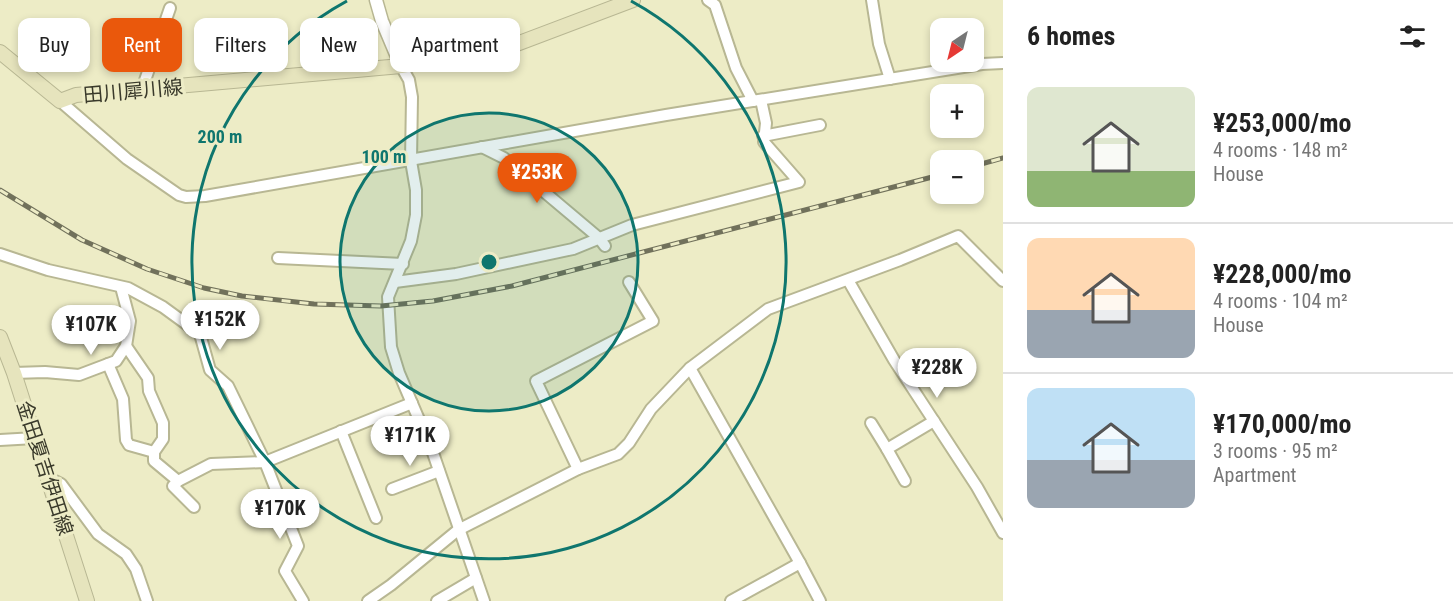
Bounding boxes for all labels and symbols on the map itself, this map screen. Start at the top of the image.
north arrow [930,18,984,72]
street label: 田川犀川線 [82,75,184,107]
text: 200 m [198,126,242,147]
text: 100 m [362,146,406,167]
pin: ¥253K [495,153,579,204]
centre of rings [479,252,499,272]
pin: ¥152K [178,300,262,351]
pin: ¥107K [49,305,133,356]
pin: ¥228K [895,348,979,399]
street label: 金田夏吉伊田線 [12,398,78,538]
pin: ¥171K [368,416,452,467]
pin: ¥170K [238,489,322,540]

